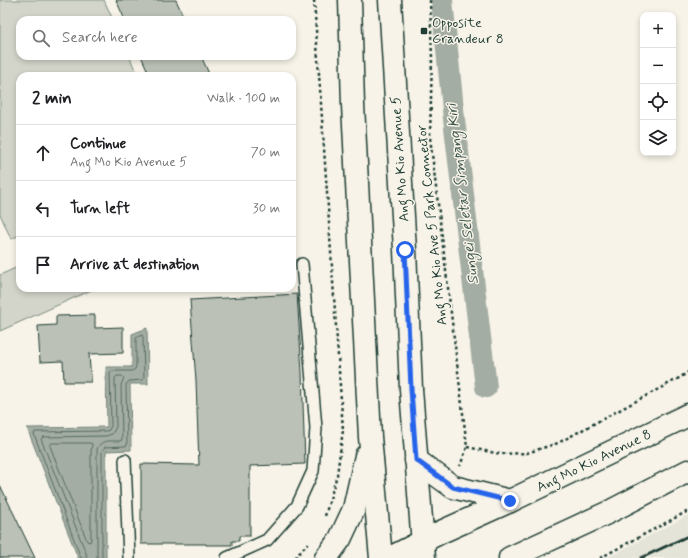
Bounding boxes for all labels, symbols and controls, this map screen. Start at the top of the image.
map controls [640,12,676,156]
button: + [640,12,676,48]
place label: Opposite Grandeur 8 [432,14,504,48]
search box [16,16,296,60]
marker: Opposite Grandeur 8 [419,26,429,36]
icon: search [30,27,52,49]
text: Search here [62,28,138,48]
button: − [640,48,676,84]
button: locate [640,84,676,120]
text: 2 min [32,87,72,109]
text: Walk · 100 m [207,90,280,107]
street label: Ang Mo Kio Avenue 5 [387,95,415,223]
water label: Sungei Seletar Simpang Kiri [442,101,485,285]
button: layers [640,120,676,156]
street label: Ang Mo Kio Ave 5 Park Connector [412,123,453,326]
text: Continue [70,134,126,154]
icon: ahead [32,142,54,164]
text: 70 m [251,144,280,161]
text: Ang Mo Kio Avenue 5 [70,154,187,171]
icon: left [32,198,54,220]
text: Turn left [70,199,130,219]
text: 30 m [253,200,280,217]
route start [396,241,414,259]
icon: arrive [32,254,54,276]
text: Arrive at destination [70,255,199,275]
street label: Ang Mo Kio Avenue 8 [534,425,655,498]
route end [501,492,519,510]

